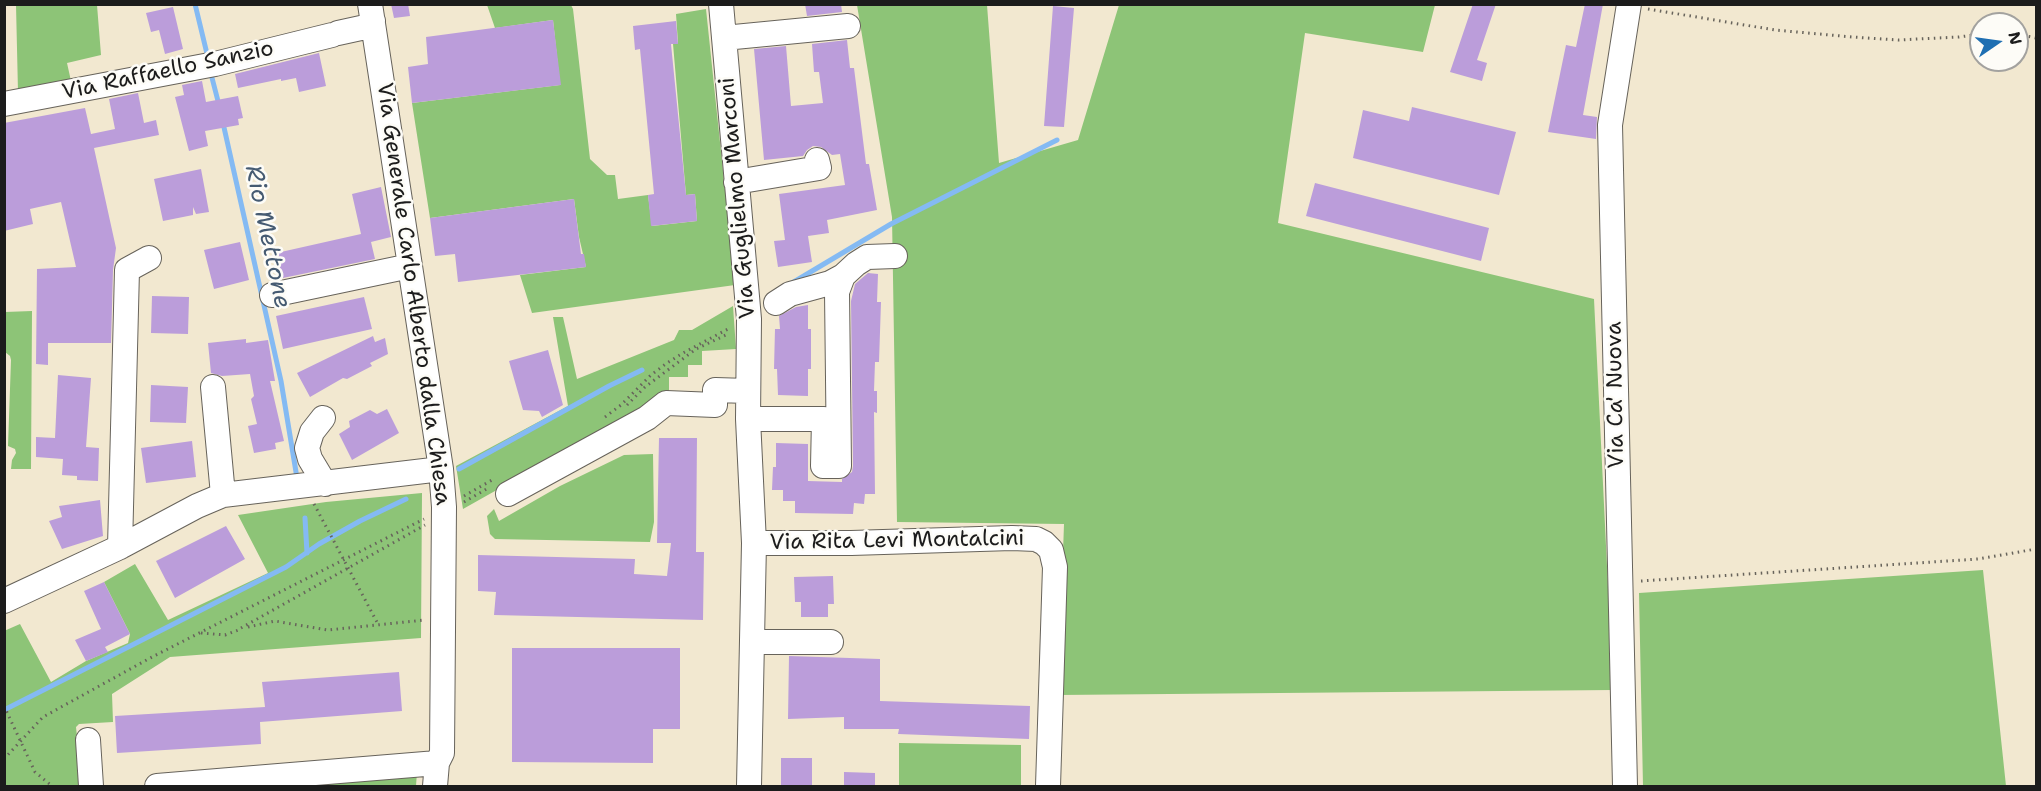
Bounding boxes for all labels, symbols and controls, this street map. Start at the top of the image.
north arrow [1969,12,2029,72]
text: N [2003,30,2027,47]
street label: Via Raffaello Sanzio [60,36,276,106]
street label: Via Guglielmo Marconi [714,76,762,320]
street label: Via Generale Carlo Alberto dalla Chiesa [370,81,456,507]
water label: Rio Mettone [238,163,296,311]
street label: Via Ca' Nuova [1602,321,1630,469]
street label: Via Rita Levi Montalcini [769,526,1025,556]

